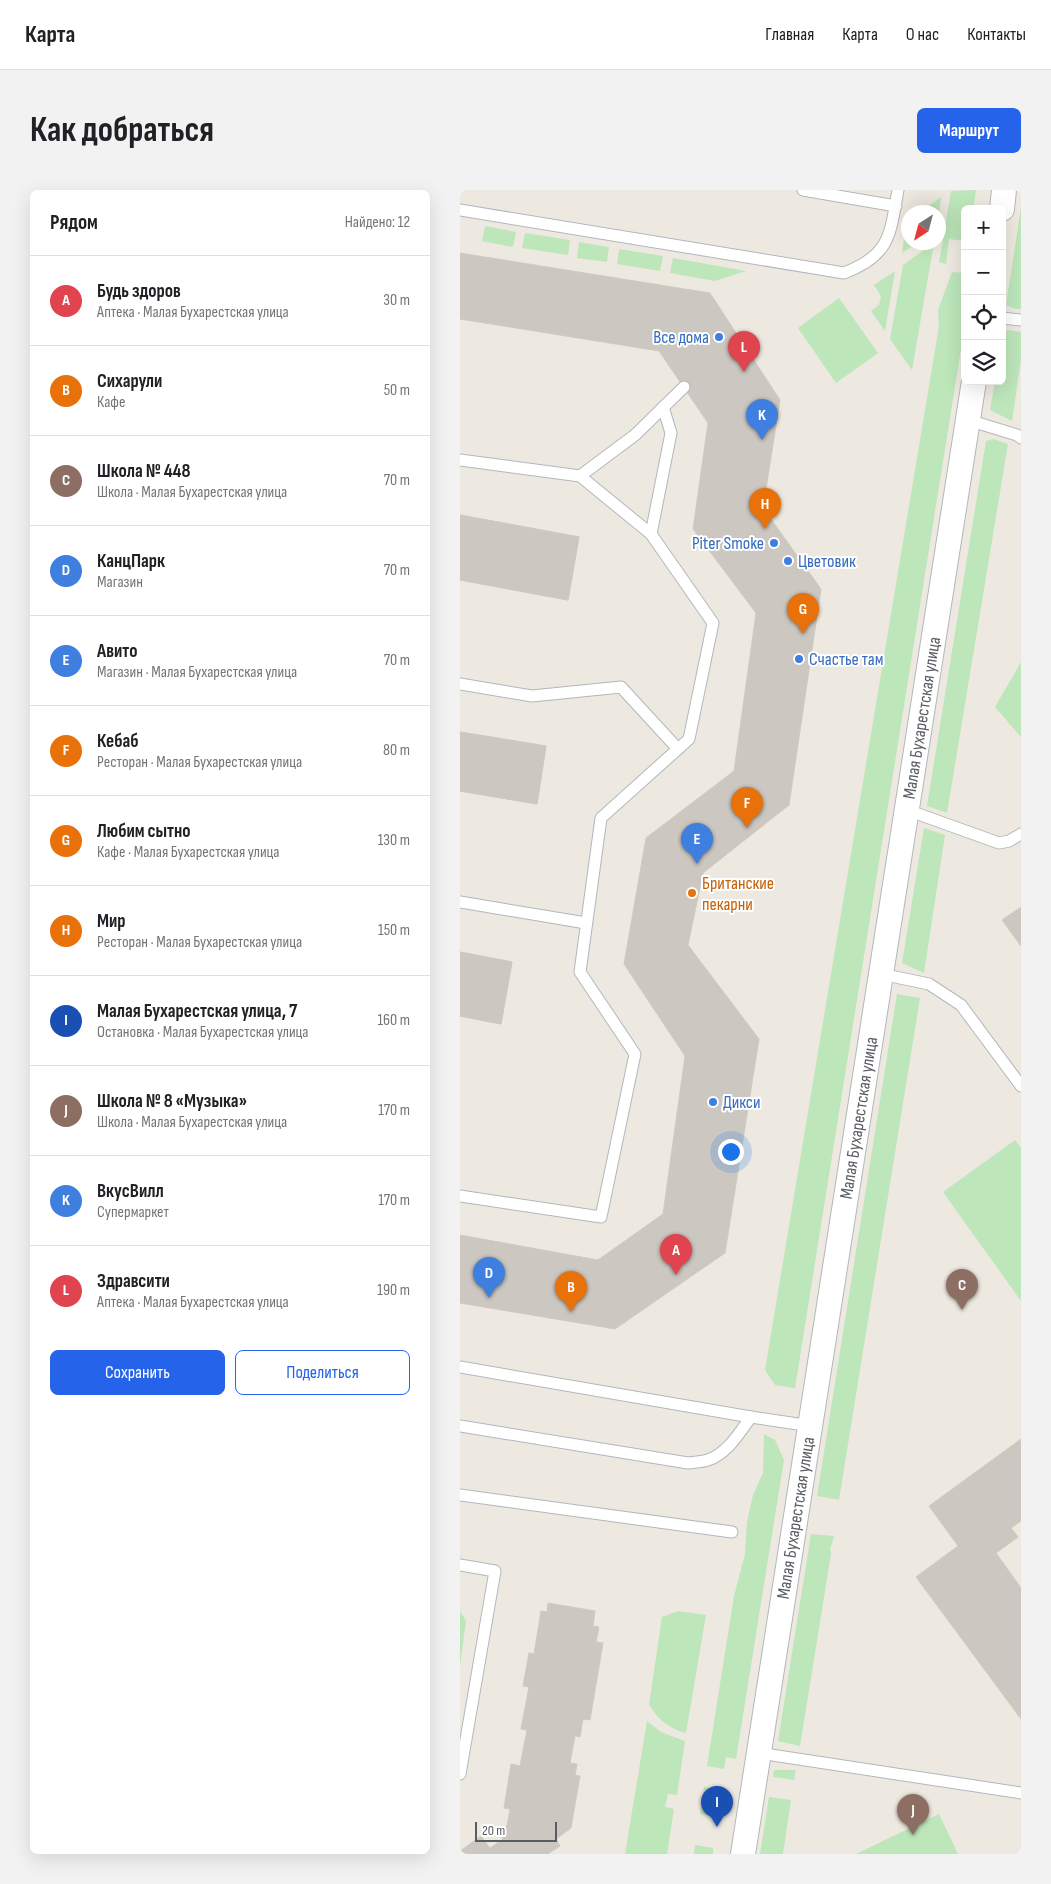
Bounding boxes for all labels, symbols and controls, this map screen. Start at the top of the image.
text: Карта [25,20,75,49]
text: Главная [765,24,814,45]
text: Карта [842,24,878,45]
text: О нас [906,24,939,45]
text: Контакты [967,24,1026,45]
button: Маршрут [917,108,1021,153]
text: Как добраться [30,109,214,152]
north arrow [901,205,946,250]
map controls [961,205,1006,385]
button: + [961,205,1006,250]
text: Рядом [50,210,98,235]
text: Найдено: 12 [345,213,410,232]
button: − [961,250,1006,295]
text: Будь здоров [97,280,181,303]
text: A [62,291,70,310]
text: 30 m [383,291,410,310]
button: locate [961,295,1006,340]
text: Аптека · Малая Бухарестская улица [97,303,289,322]
place label: Все дома [653,327,709,348]
marker: Все дома [713,331,725,343]
pin: L [728,331,760,372]
button: layers [961,340,1006,385]
text: Сихарули [97,370,162,393]
text: B [62,381,70,400]
text: 50 m [384,381,410,400]
text: Кафе [97,393,125,412]
pin: K [746,399,778,440]
text: Школа № 448 [97,460,190,483]
text: C [62,471,70,490]
text: 70 m [384,471,410,490]
text: Школа · Малая Бухарестская улица [97,483,287,502]
pin: H [749,488,781,529]
place label: Piter Smoke [692,533,764,554]
marker: Piter Smoke [768,537,780,549]
text: КанцПарк [97,550,165,573]
place label: Цветовик [798,551,856,572]
marker: Цветовик [782,555,794,567]
text: D [62,561,70,580]
text: 70 m [384,561,410,580]
text: Магазин [97,573,143,592]
pin: G [787,593,819,634]
street label: Малая Бухарестская улица [899,635,945,801]
text: Авито [97,640,137,663]
place label: Счастье там [809,649,883,670]
text: E [63,651,69,670]
text: 70 m [384,651,410,670]
marker: Счастье там [793,653,805,665]
text: Магазин · Малая Бухарестская улица [97,663,297,682]
text: Кебаб [97,730,139,753]
text: F [63,741,69,760]
text: 80 m [383,741,410,760]
text: Ресторан · Малая Бухарестская улица [97,753,302,772]
pin: F [731,787,763,828]
text: Любим сытно [97,820,191,843]
pin: E [681,823,713,864]
text: G [62,831,70,850]
text: 130 m [378,831,410,850]
text: Кафе · Малая Бухарестская улица [97,843,279,862]
place label: Британские пекарни [702,873,774,915]
marker: Британские пекарни [686,887,698,899]
text: Мир [97,910,126,933]
text: H [62,921,70,940]
text: 150 m [378,921,410,940]
text: Ресторан · Малая Бухарестская улица [97,933,302,952]
text: Малая Бухарестская улица, 7 [97,1000,297,1023]
text: I [64,1011,68,1030]
text: 160 m [377,1011,410,1030]
text: Остановка · Малая Бухарестская улица [97,1023,309,1042]
street label: Малая Бухарестская улица [836,1035,882,1201]
text: Школа № 8 «Музыка» [97,1090,247,1113]
place label: Дикси [723,1092,760,1113]
marker: Дикси [707,1096,719,1108]
text: J [64,1101,68,1120]
text: 170 m [378,1101,410,1120]
text: Школа · Малая Бухарестская улица [97,1113,287,1132]
your location [718,1139,744,1165]
text: ВкусВилл [97,1180,164,1203]
text: K [62,1191,70,1210]
text: 170 m [378,1191,410,1210]
text: Супермаркет [97,1203,169,1222]
pin: A [660,1234,692,1275]
pin: D [473,1257,505,1298]
pin: C [946,1269,978,1310]
text: Здравсити [97,1270,170,1293]
pin: B [555,1271,587,1312]
text: L [63,1281,69,1300]
text: 190 m [377,1281,410,1300]
text: Аптека · Малая Бухарестская улица [97,1293,289,1312]
button: Сохранить [50,1350,225,1395]
button: Поделиться [235,1350,410,1395]
street label: Малая Бухарестская улица [773,1435,819,1601]
pin: I [701,1786,733,1827]
pin: J [897,1794,929,1835]
scale bar [475,1819,558,1842]
text: 20 m [482,1822,505,1839]

